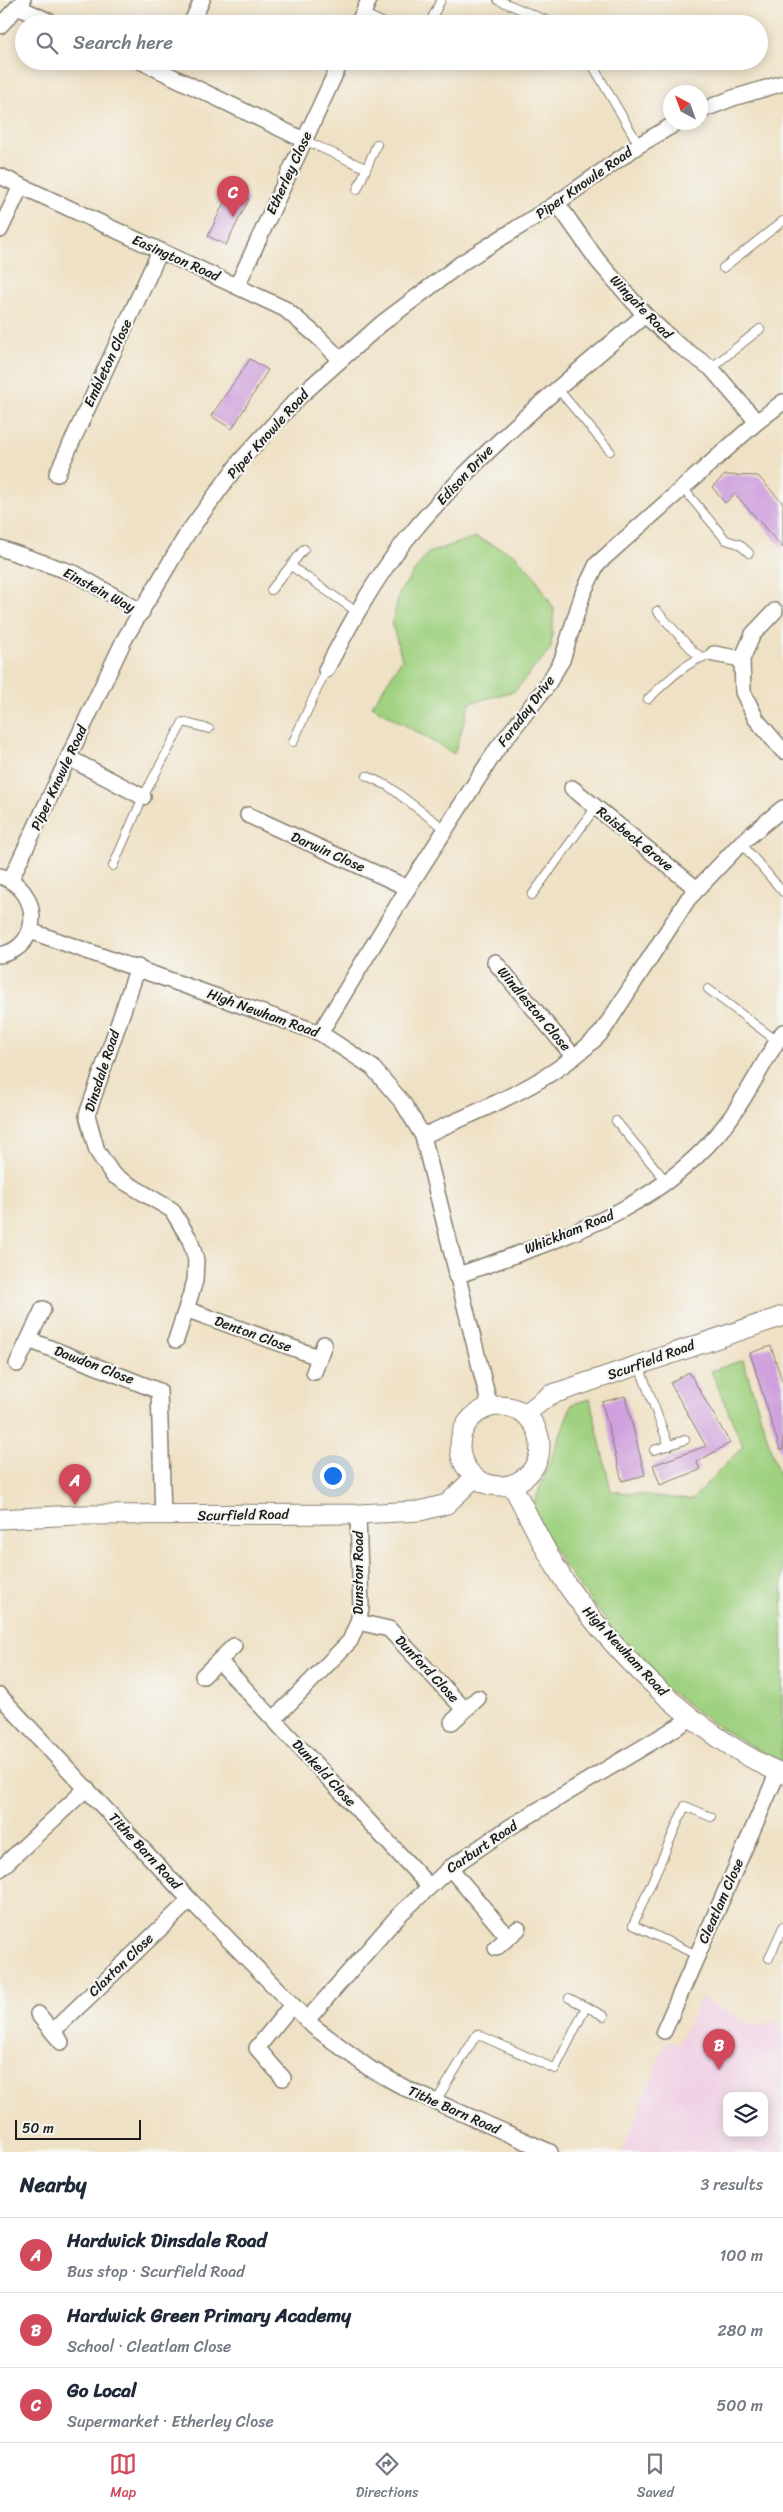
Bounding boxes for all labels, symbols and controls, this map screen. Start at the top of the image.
search box [15,15,768,70]
text: Search here [73,26,173,59]
icon: search [33,29,61,57]
north arrow [663,85,708,130]
street label: Etherley Close [259,127,319,219]
street label: Piper Knowle Road [530,139,639,226]
pin: C [217,176,249,217]
street label: Easington Road [128,227,225,289]
street label: Wingate Road [603,269,680,346]
street label: Embleton Close [77,315,139,411]
street label: Piper Knowle Road [221,382,316,485]
street label: Edison Drive [430,439,500,511]
street label: Einstein Way [58,561,140,620]
street label: Faraday Drive [491,670,561,752]
street label: Piper Knowle Road [24,720,95,835]
street label: Raisbeck Grove [591,800,679,878]
street label: Darwin Close [287,824,369,880]
street label: Windleston Close [491,961,577,1057]
street label: High Newham Road [204,981,324,1045]
street label: Dinsdale Road [77,1025,128,1115]
street label: Whickham Road [520,1202,619,1261]
street label: Denton Close [211,1308,295,1360]
street label: Scurfield Road [604,1332,700,1387]
street label: Dawdon Close [50,1338,138,1392]
your location [320,1463,346,1489]
pin: A [59,1464,91,1505]
street label: Scurfield Road [197,1502,291,1528]
street label: Dunston Road [346,1530,371,1615]
street label: High Newham Road [576,1600,675,1704]
street label: Dunford Close [389,1629,465,1709]
street label: Dunkeld Close [286,1733,362,1813]
street label: Tithe Barn Road [102,1806,189,1897]
street label: Carburt Road [441,1813,524,1880]
street label: Cleatlam Close [691,1854,751,1948]
street label: Claxton Close [82,1927,160,2003]
pin: B [703,2029,735,2070]
street label: Tithe Barn Road [404,2079,506,2142]
map controls [723,2092,768,2137]
button: layers [723,2092,768,2137]
text: 50 m [22,2116,54,2141]
scale bar [15,2117,141,2140]
text: Nearby [20,2166,86,2204]
text: 3 results [700,2170,763,2199]
text: Hardwick Dinsdale Road [67,2224,267,2257]
text: A [31,2241,41,2270]
text: 100 m [719,2241,763,2270]
text: Bus stop · Scurfield Road [67,2257,245,2286]
text: Hardwick Green Primary Academy [67,2299,351,2332]
text: B [31,2316,41,2345]
text: 280 m [718,2316,763,2345]
text: School · Cleatlam Close [67,2332,231,2361]
text: Go Local [67,2374,136,2407]
text: C [31,2391,41,2420]
text: 500 m [717,2391,763,2420]
text: Supermarket · Etherley Close [67,2407,274,2436]
tab: Map [109,2450,137,2505]
tab: Directions [356,2450,418,2505]
tab: Saved [637,2450,674,2505]

